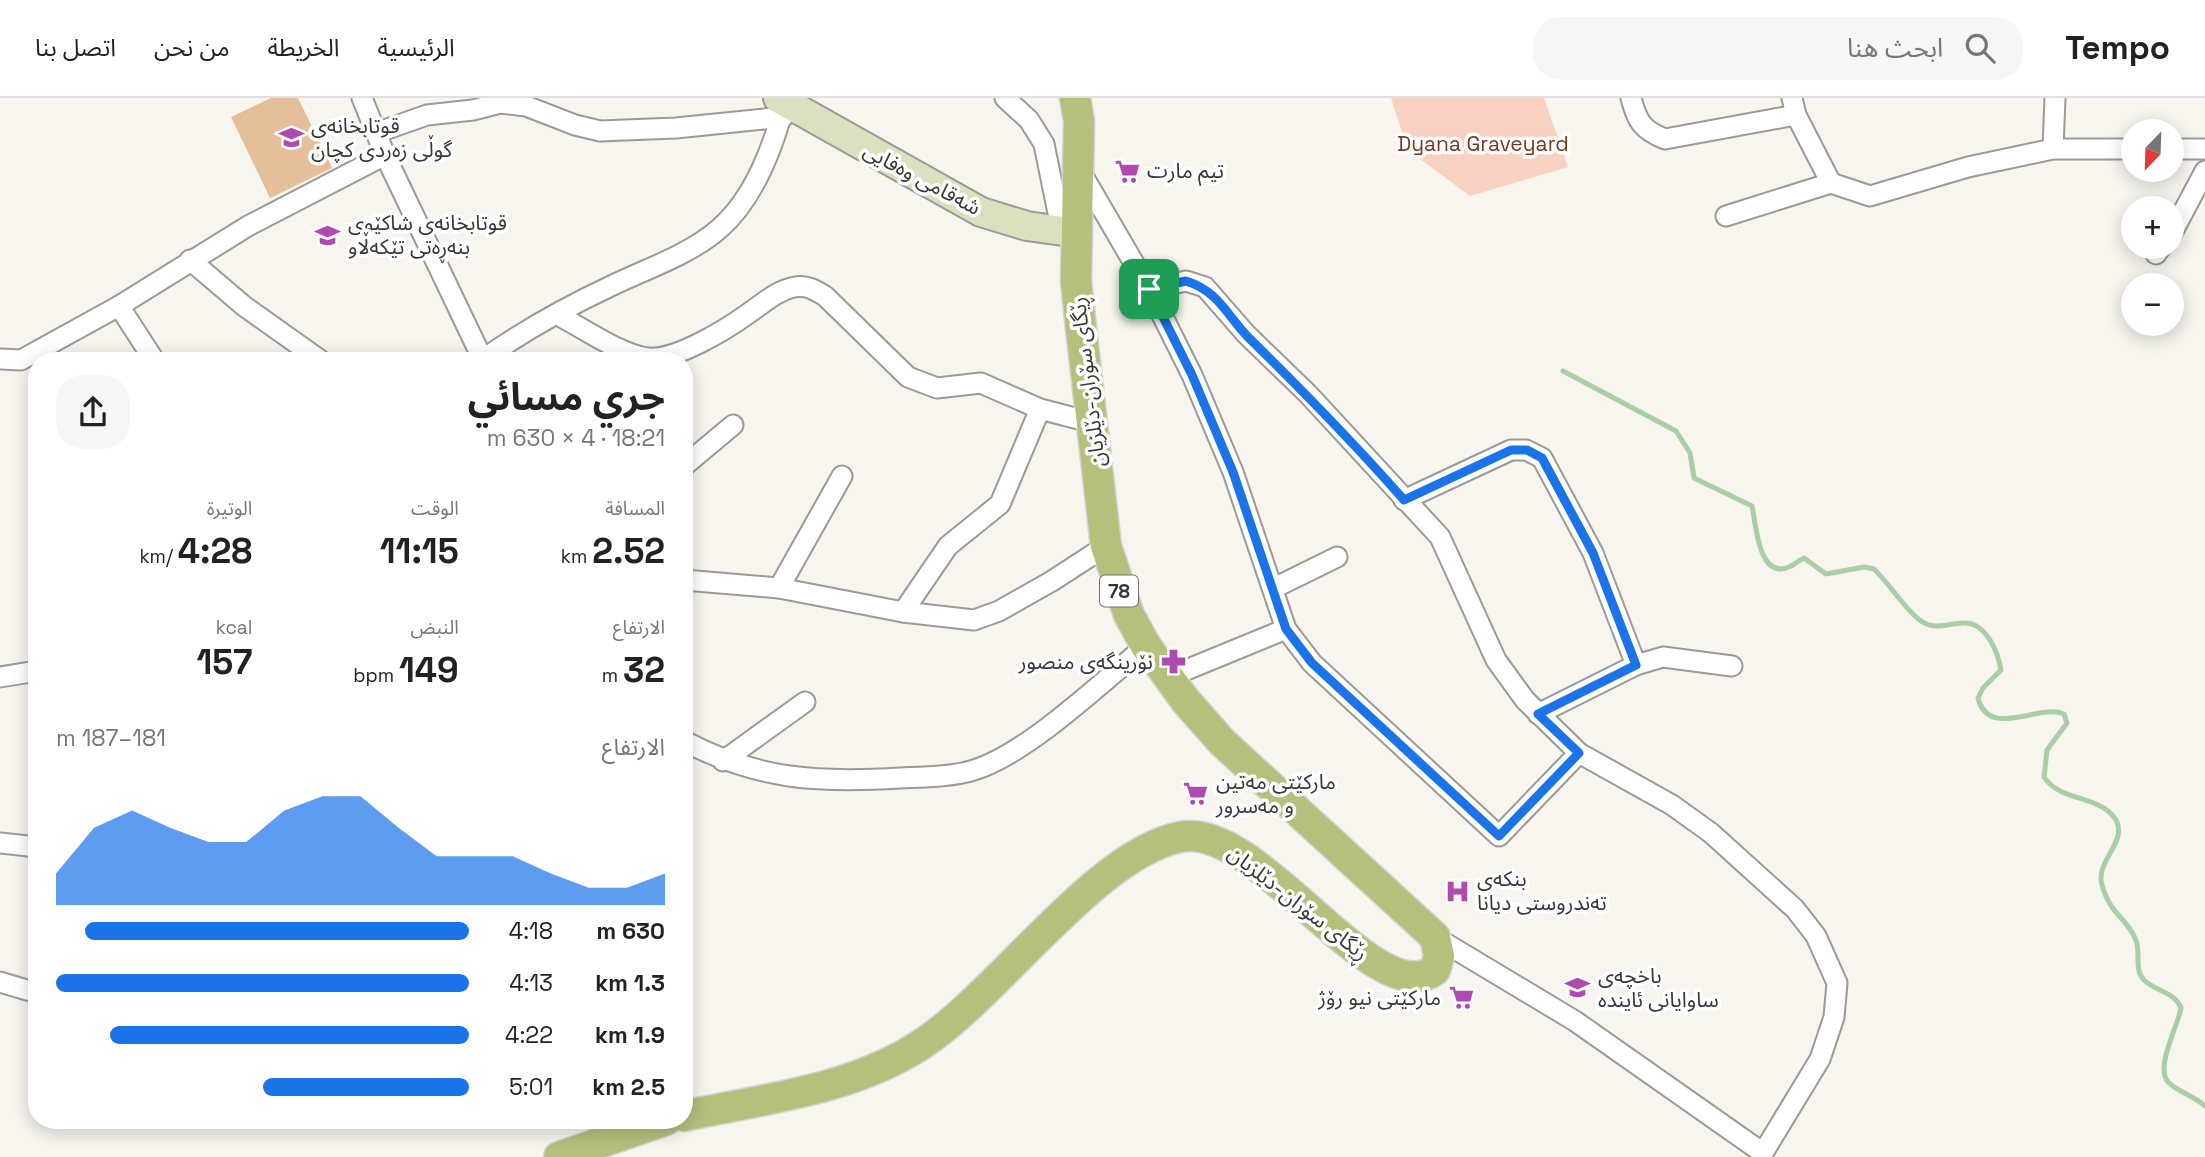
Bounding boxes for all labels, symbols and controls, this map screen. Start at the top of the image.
search box [1533,17,2023,80]
text: Tempo [2065,27,2170,69]
icon: search [1961,29,1999,67]
text: ابحث هنا [1847,31,1943,65]
text: اتصل بنا [35,32,116,63]
text: من نحن [154,32,230,63]
text: الخريطة [268,32,340,63]
text: الرئيسية [378,32,455,63]
place label: قوتابخانەی گوڵی زەردی کچان [311,112,453,163]
north arrow [2121,119,2184,182]
map controls [2121,119,2184,336]
school or university icon: قوتابخانەی گوڵی زەردی کچان [277,124,305,152]
park label: Dyana Graveyard [1397,130,1569,157]
street label: شەقامی وەفایی [859,136,986,221]
supermarket icon: تیم مارت [1113,157,1141,185]
place label: تیم مارت [1147,157,1224,186]
button: + [2121,196,2184,259]
place label: قوتابخانەی شاکێوی بنەڕەتی تێکەڵاو [348,209,507,264]
school or university icon: قوتابخانەی شاکێوی بنەڕەتی تێکەڵاو [314,221,342,249]
pin [1119,259,1179,319]
icon: arrive [1130,270,1168,308]
button: − [2121,273,2184,336]
street label: ڕێگای سۆران-دێلزیان [1064,295,1116,469]
text: جري مسائي [468,373,665,421]
button: share [56,375,130,449]
text: 18:21 · 4 × 630 m [487,423,665,453]
text: الوتيرة [207,496,252,521]
text: الوقت [411,496,459,521]
text: المسافة [605,496,665,521]
text: 4:28 [178,529,252,573]
text: 11:15 [380,529,459,573]
text: 2.52 [592,529,665,573]
text: /km [139,544,178,569]
text: km [561,544,592,569]
road number: 78 [1100,576,1138,606]
text: kcal [216,615,252,640]
text: النبض [410,615,459,640]
text: الارتفاع [613,615,665,640]
text: 157 [197,640,252,684]
text: 149 [399,648,459,692]
text: 32 [623,648,665,692]
place label: نۆرینگه‌ی منصور [1018,648,1153,675]
pharmacy icon: نۆرینگه‌ی منصور [1159,648,1187,676]
text: bpm [353,663,399,688]
text: m [602,663,623,688]
text: 181–187 m [56,723,166,753]
text: الارتفاع [602,732,665,762]
place label: مارکێتی مەتین و مەسرور [1215,768,1336,819]
supermarket icon: مارکێتی مەتین و مەسرور [1182,780,1210,808]
street label: ڕێگای سۆران-دێلزیان [1220,839,1374,969]
place label: بنکەی تەندروستی دیانا [1477,865,1607,916]
hospital icon: بنکەی تەندروستی دیانا [1443,877,1471,905]
text: 4:18 [509,916,553,946]
text: 630 m [596,916,665,946]
place label: باخچەی ساوایانی ئایندە [1598,962,1719,1013]
text: 4:13 [509,968,553,998]
text: 1.3 km [595,968,665,998]
school or university icon: باخچەی ساوایانی ئایندە [1564,974,1592,1002]
place label: مارکێتی نیو رۆژ [1317,984,1441,1011]
supermarket icon: مارکێتی نیو رۆژ [1447,984,1475,1012]
text: 4:22 [505,1020,553,1050]
text: 1.9 km [595,1020,665,1050]
text: 5:01 [509,1072,553,1102]
text: 2.5 km [592,1072,665,1102]

